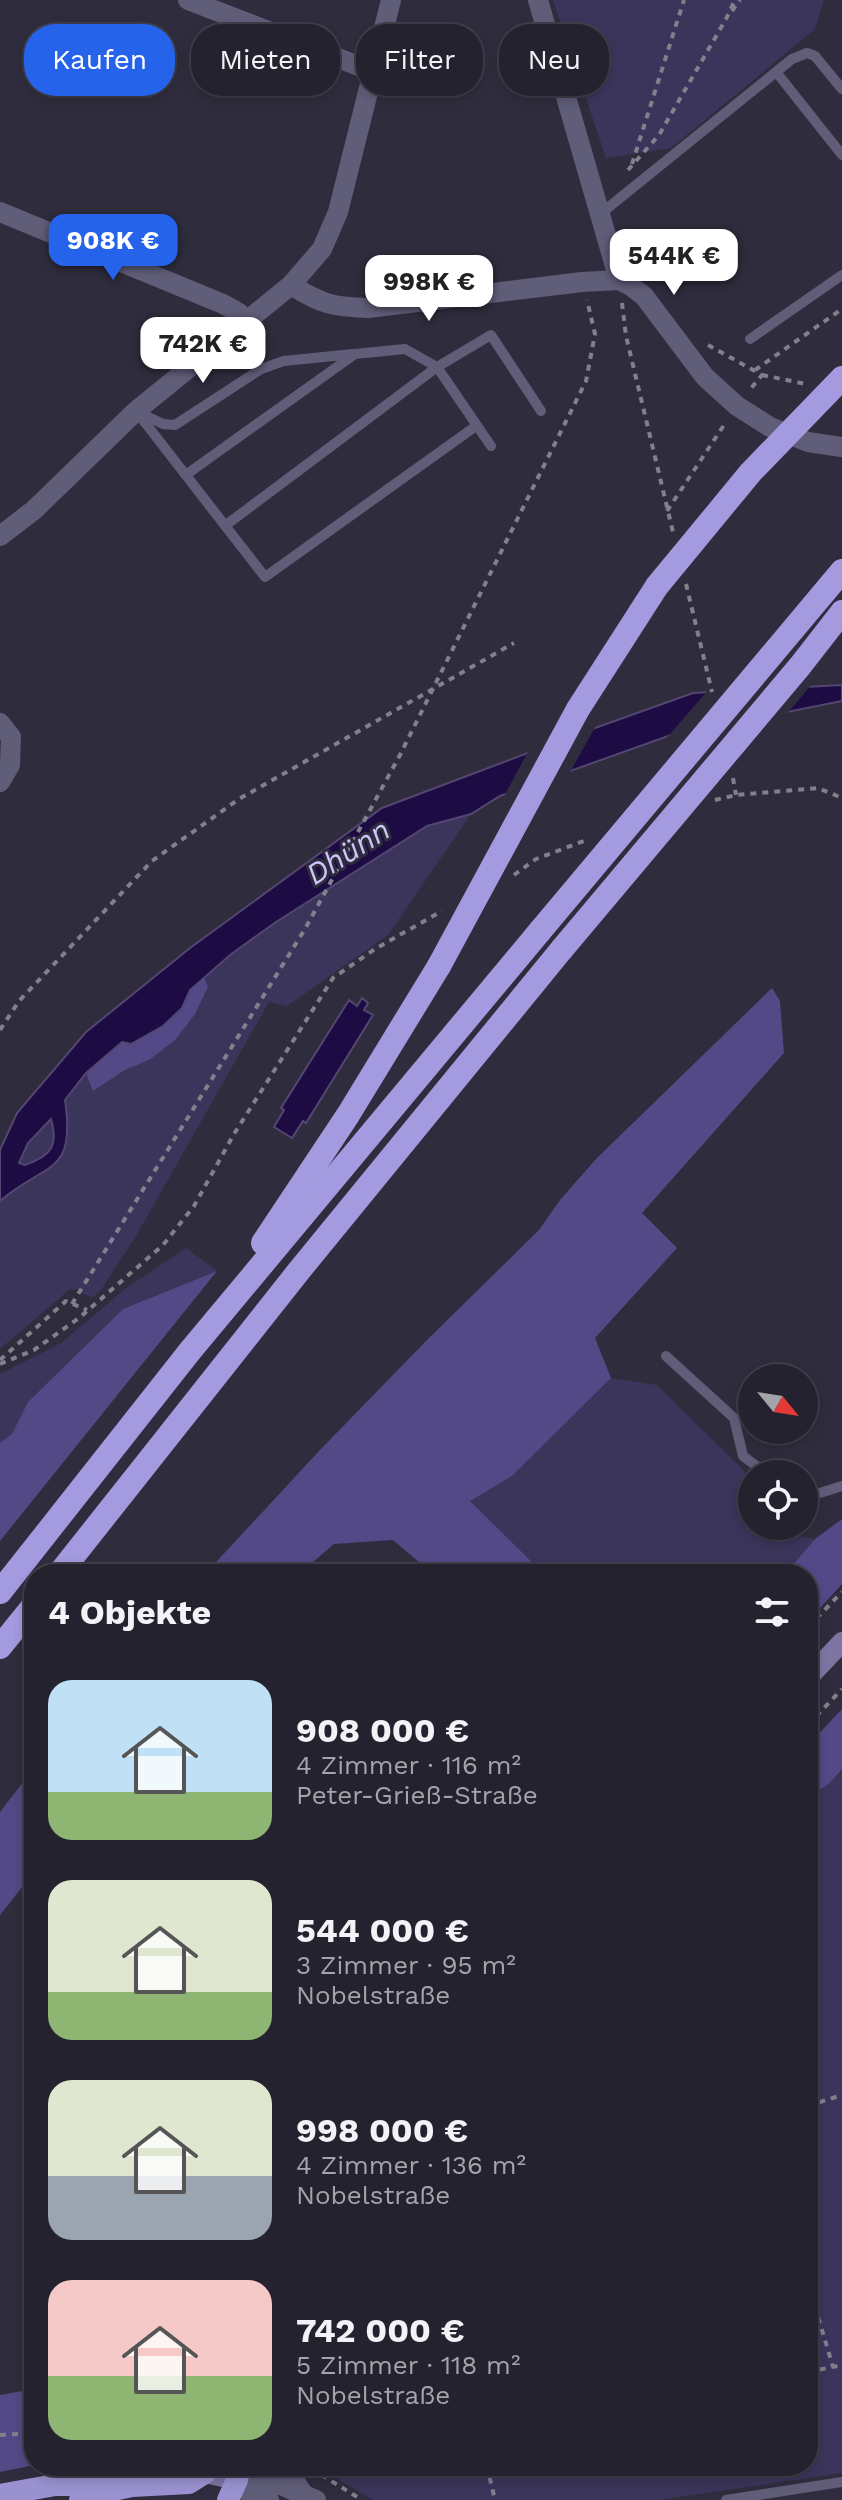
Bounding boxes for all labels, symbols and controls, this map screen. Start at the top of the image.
chip: Kaufen [24,24,175,96]
chip: Mieten [191,24,340,96]
chip: Filter [356,24,483,96]
chip: Neu [499,24,609,96]
pin: 908K € [48,214,178,282]
text: 908K € [67,225,159,255]
pin: 544K € [609,229,739,297]
text: 544K € [628,240,720,270]
pin: 998K € [364,255,494,323]
text: 998K € [383,266,475,296]
pin: 742K € [138,317,268,385]
text: 742K € [158,328,248,358]
water label: Dhünn [299,812,396,892]
north arrow [738,1364,818,1444]
map controls [738,1364,818,1540]
button: locate [738,1460,818,1540]
icon: filters [750,1590,794,1634]
text: 4 Objekte [48,1592,211,1632]
text: 908 000 € [296,1710,469,1750]
icon: home [112,1712,208,1808]
text: 4 Zimmer · 116 m² [296,1750,521,1780]
text: Peter-Grieß-Straße [296,1780,538,1810]
text: 544 000 € [296,1910,469,1950]
icon: home [112,1912,208,2008]
text: 3 Zimmer · 95 m² [296,1950,516,1980]
text: Nobelstraße [296,1980,450,2010]
text: 998 000 € [296,2110,468,2150]
icon: home [112,2112,208,2208]
text: 4 Zimmer · 136 m² [296,2150,526,2180]
text: Nobelstraße [296,2180,450,2210]
text: 742 000 € [296,2310,465,2350]
icon: home [112,2312,208,2408]
text: 5 Zimmer · 118 m² [296,2350,520,2380]
text: Nobelstraße [296,2380,450,2410]

